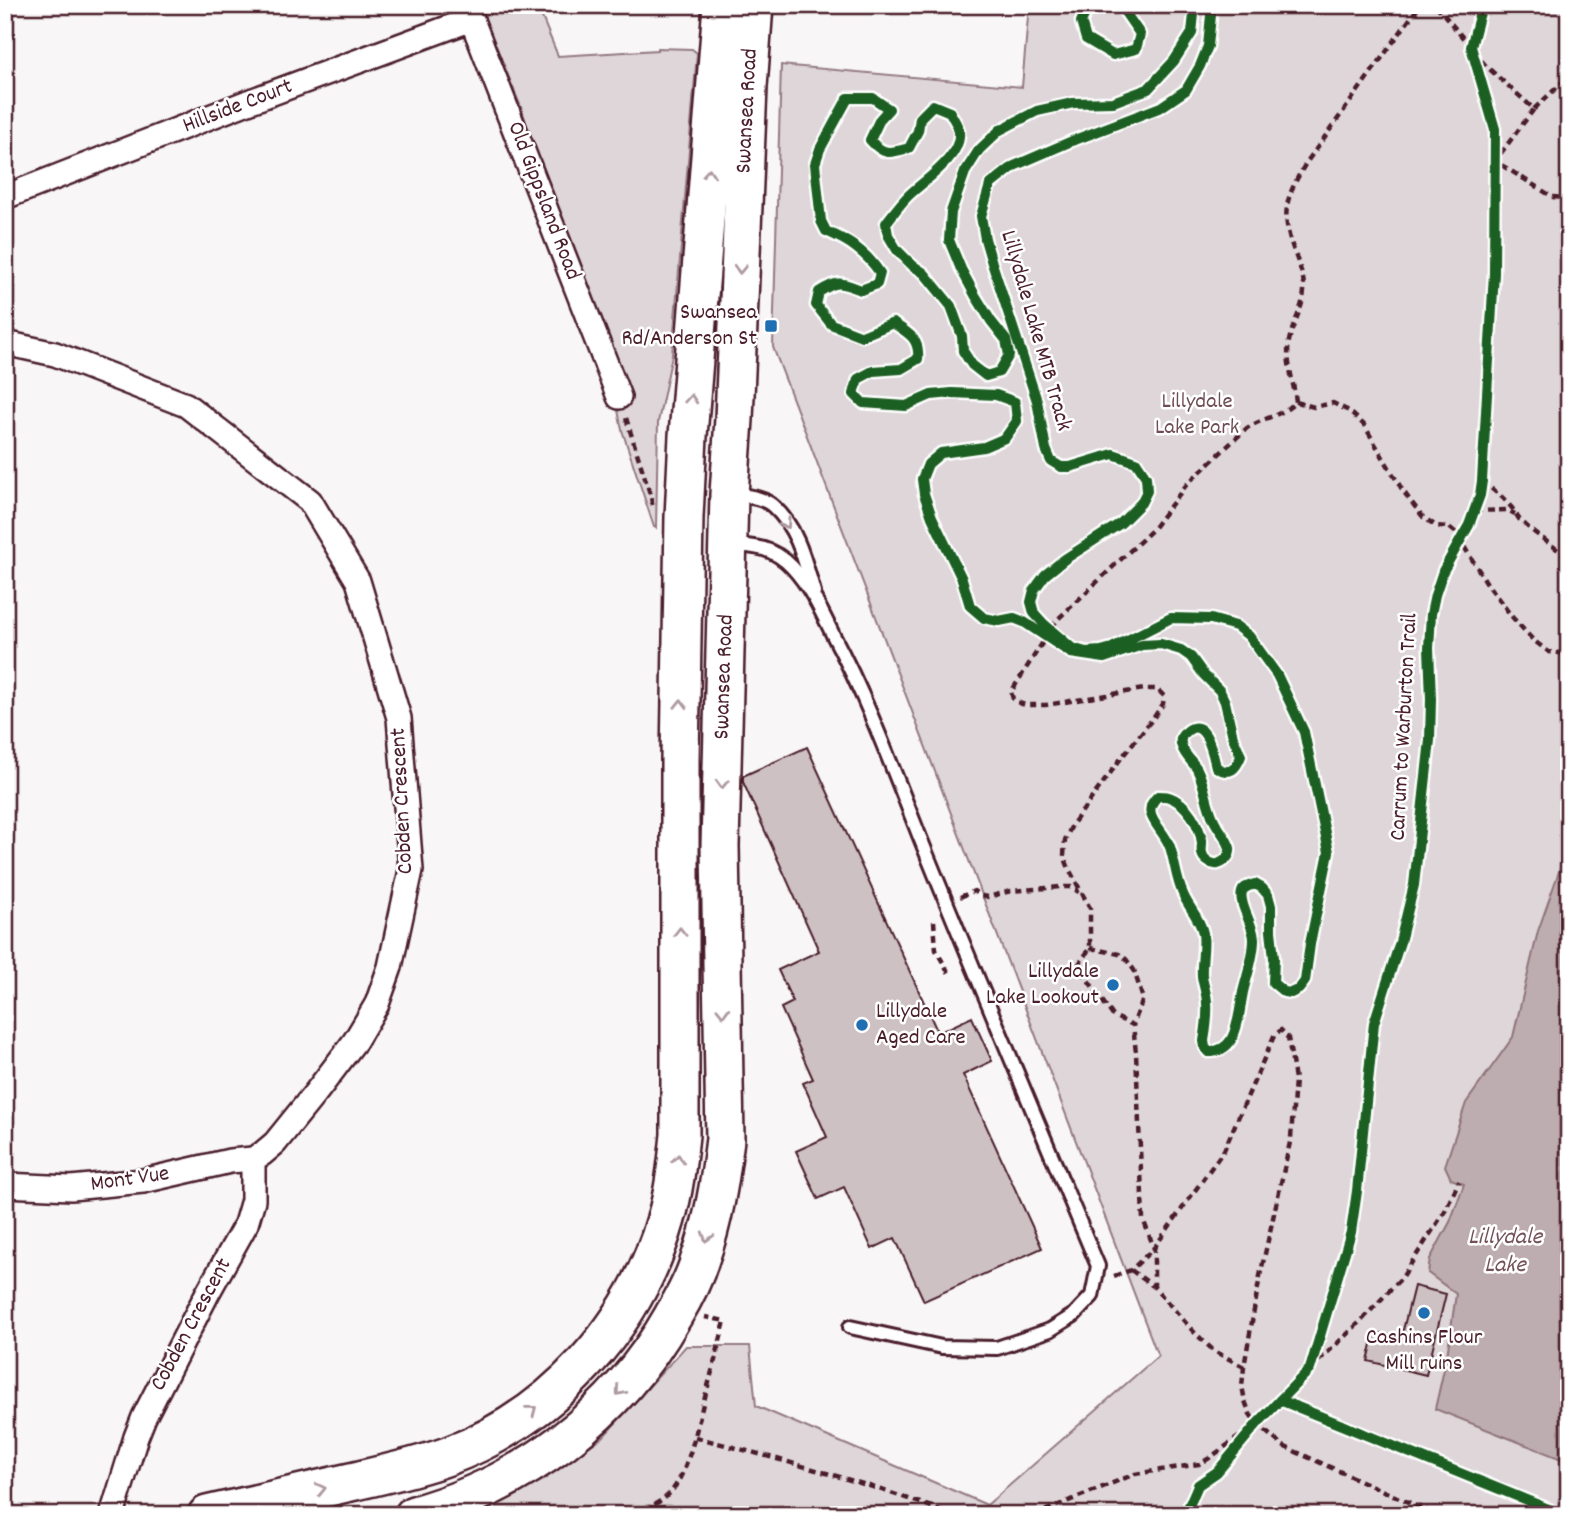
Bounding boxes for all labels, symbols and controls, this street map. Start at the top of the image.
street label: Swansea Road [728,48,768,174]
street label: Hillside Court [178,71,298,143]
street label: Old Gippsland Road [498,117,588,285]
one-way arrow [701,167,716,178]
street label: Lillydale Lake MTB Track [991,227,1079,435]
one-way arrow [733,264,748,275]
place label: Swansea Rd/Anderson St [621,297,758,356]
marker: Swansea Rd/Anderson St [763,318,779,334]
park label: Lillydale Lake Park [1155,386,1239,445]
one-way arrow [683,394,698,405]
one-way arrow [778,516,791,529]
street label: Carrum to Warburton Trail [1383,612,1427,842]
street label: Swansea Road [706,614,744,740]
one-way arrow [673,699,689,709]
street label: Cobden Crescent [383,727,423,875]
one-way arrow [714,779,729,790]
one-way arrow [672,926,688,937]
place label: Lillydale Lake Lookout [986,956,1099,1015]
marker: Lillydale Lake Lookout [1105,977,1121,993]
place label: Lillydale Aged Care [876,996,966,1055]
one-way arrow [715,1007,731,1018]
marker: Lillydale Aged Care [854,1017,870,1033]
one-way arrow [670,1154,685,1165]
street label: Mont Vue [88,1158,172,1202]
water label: Lillydale Lake [1468,1221,1544,1283]
one-way arrow [700,1231,715,1243]
street label: Cobden Crescent [143,1253,241,1397]
marker: Cashins Flour Mill ruins [1416,1305,1432,1321]
place label: Cashins Flour Mill ruins [1366,1322,1483,1381]
one-way arrow [615,1383,628,1396]
one-way arrow [525,1406,537,1419]
one-way arrow [315,1482,327,1497]

